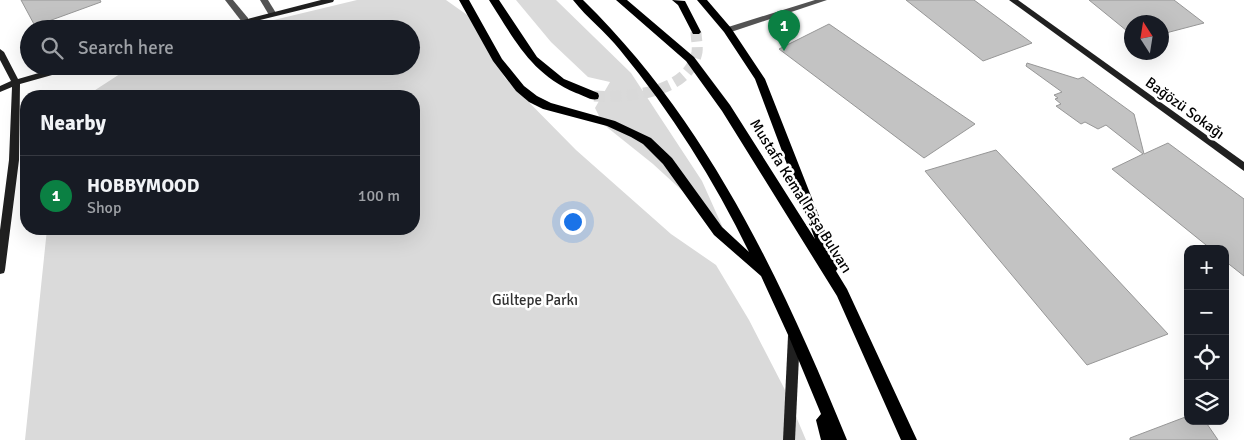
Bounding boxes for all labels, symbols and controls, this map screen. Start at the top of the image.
pin: 1 [768,10,800,51]
north arrow [1124,15,1169,60]
search box [20,20,420,75]
icon: search [38,34,66,62]
text: Search here [78,36,174,60]
street label: Bağözü Sokağı [1142,73,1228,143]
text: Nearby [40,110,106,136]
street label: Mustafa Kemal Paşa Bulvarı [746,116,856,276]
text: HOBBYMOOD [87,174,199,198]
text: 1 [52,186,60,206]
text: 100 m [358,186,400,206]
text: Shop [87,198,121,218]
your location [560,209,586,235]
map controls [1184,245,1229,425]
button: + [1184,245,1229,290]
button: − [1184,290,1229,335]
park label: Gültepe Parkı [492,291,578,309]
button: locate [1184,335,1229,380]
button: layers [1184,380,1229,425]

